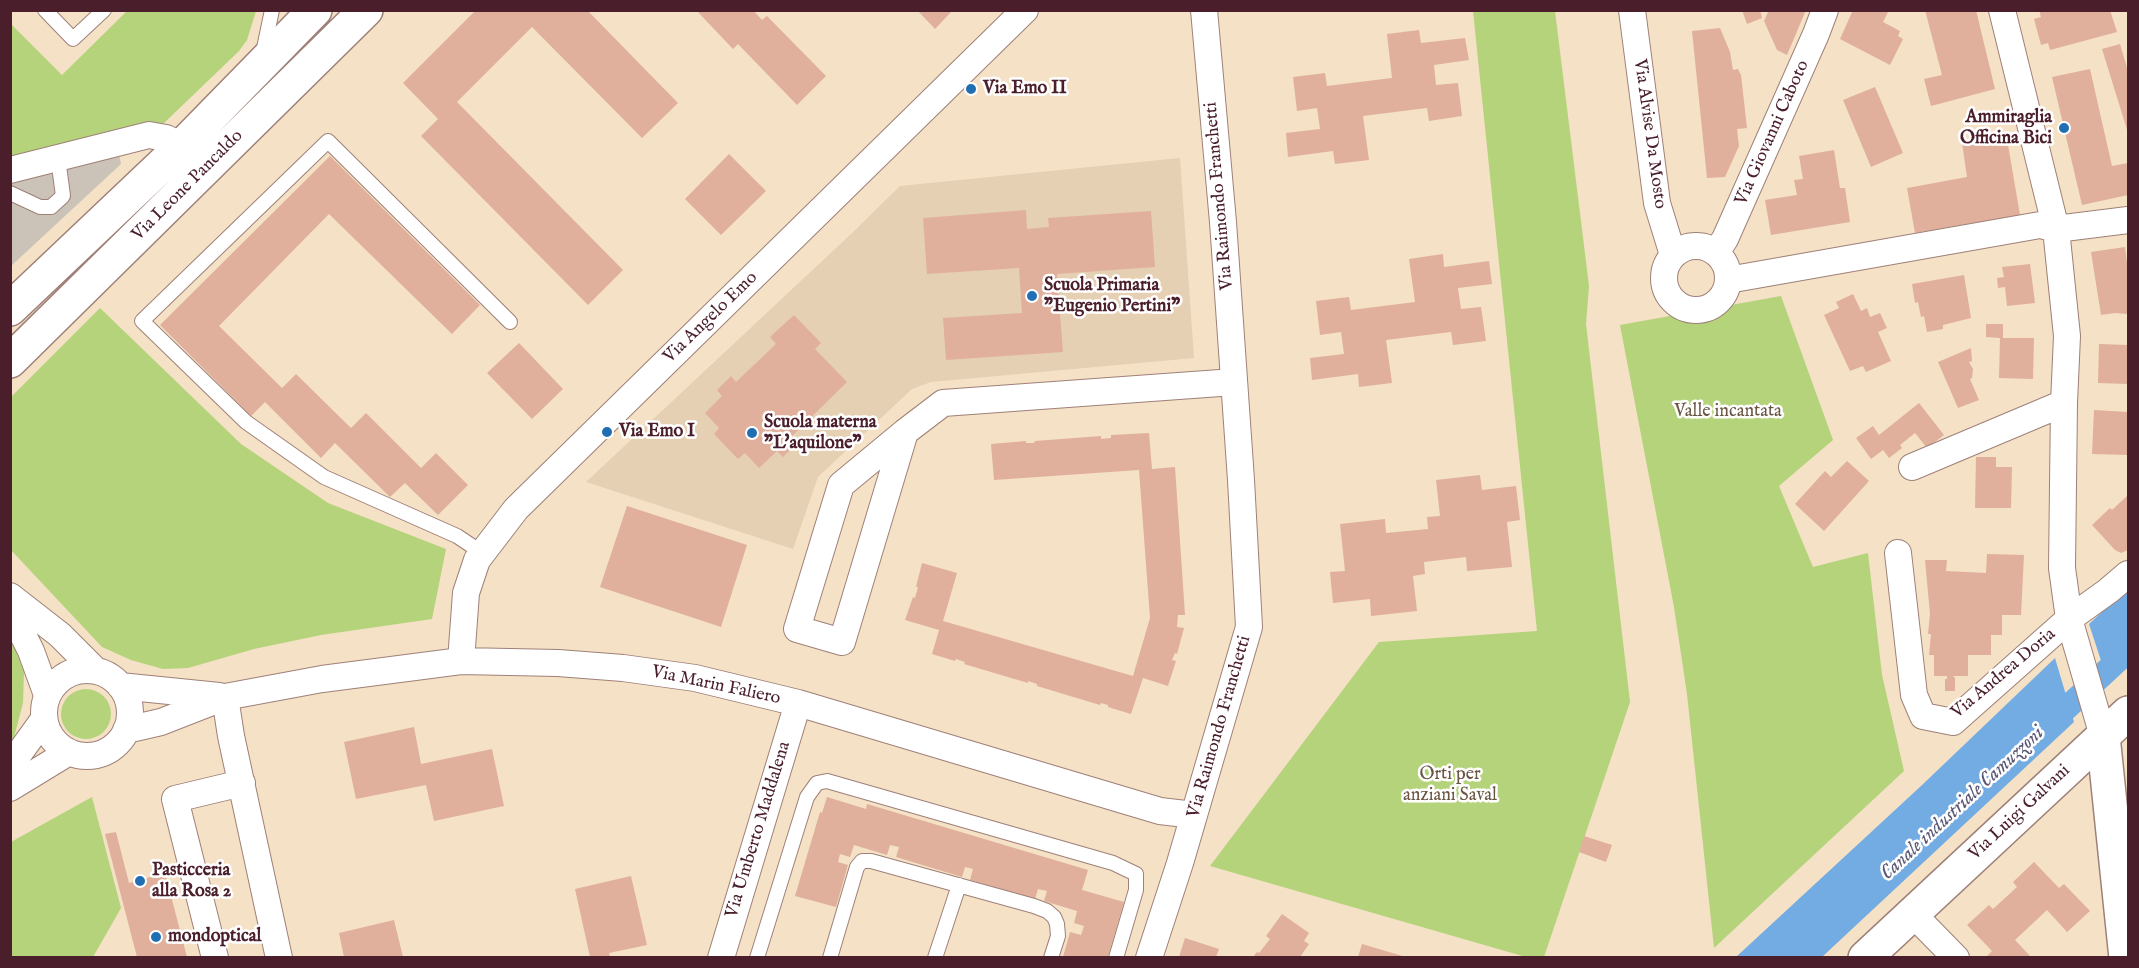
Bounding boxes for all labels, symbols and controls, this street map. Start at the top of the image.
street label: Via Giovanni Caboto [1731,57,1815,209]
street label: Via Alvise Da Mosto [1628,58,1670,210]
place label: Via Emo II [983,78,1067,100]
marker: Via Emo II [964,82,978,96]
street label: Via Raimondo Franchetti [1201,101,1239,291]
place label: Ammiraglia Officina Bici [1960,107,2052,150]
marker: Ammiraglia Officina Bici [2057,121,2071,135]
street label: Via Leone Pancaldo [128,126,248,246]
street label: Via Angelo Emo [659,268,763,368]
place label: Scuola Primaria "Eugenio Pertini" [1044,275,1180,318]
marker: Scuola Primaria "Eugenio Pertini" [1025,289,1039,303]
park label: Valle incantata [1674,401,1782,423]
place label: Scuola materna "L'aquilone" [764,412,877,454]
place label: Via Emo I [619,421,695,443]
marker: Via Emo I [600,425,614,439]
marker: Scuola materna "L'aquilone" [745,426,759,440]
street label: Via Andrea Doria [1947,624,2061,724]
street label: Via Raimondo Franchetti [1184,633,1256,821]
street label: Via Marin Faliero [650,662,782,710]
water label: Canale industriale Camuzzoni [1876,722,2050,886]
street label: Via Umberto Maddalena [722,739,796,921]
street label: Via Luigi Galvani [1965,761,2075,865]
park label: Orti per anziani Saval [1403,764,1497,806]
place label: Pasticceria alla Rosa 2 [152,860,231,902]
marker: Pasticceria alla Rosa 2 [133,874,147,888]
place label: mondoptical [168,926,261,948]
marker: mondoptical [149,930,163,944]

